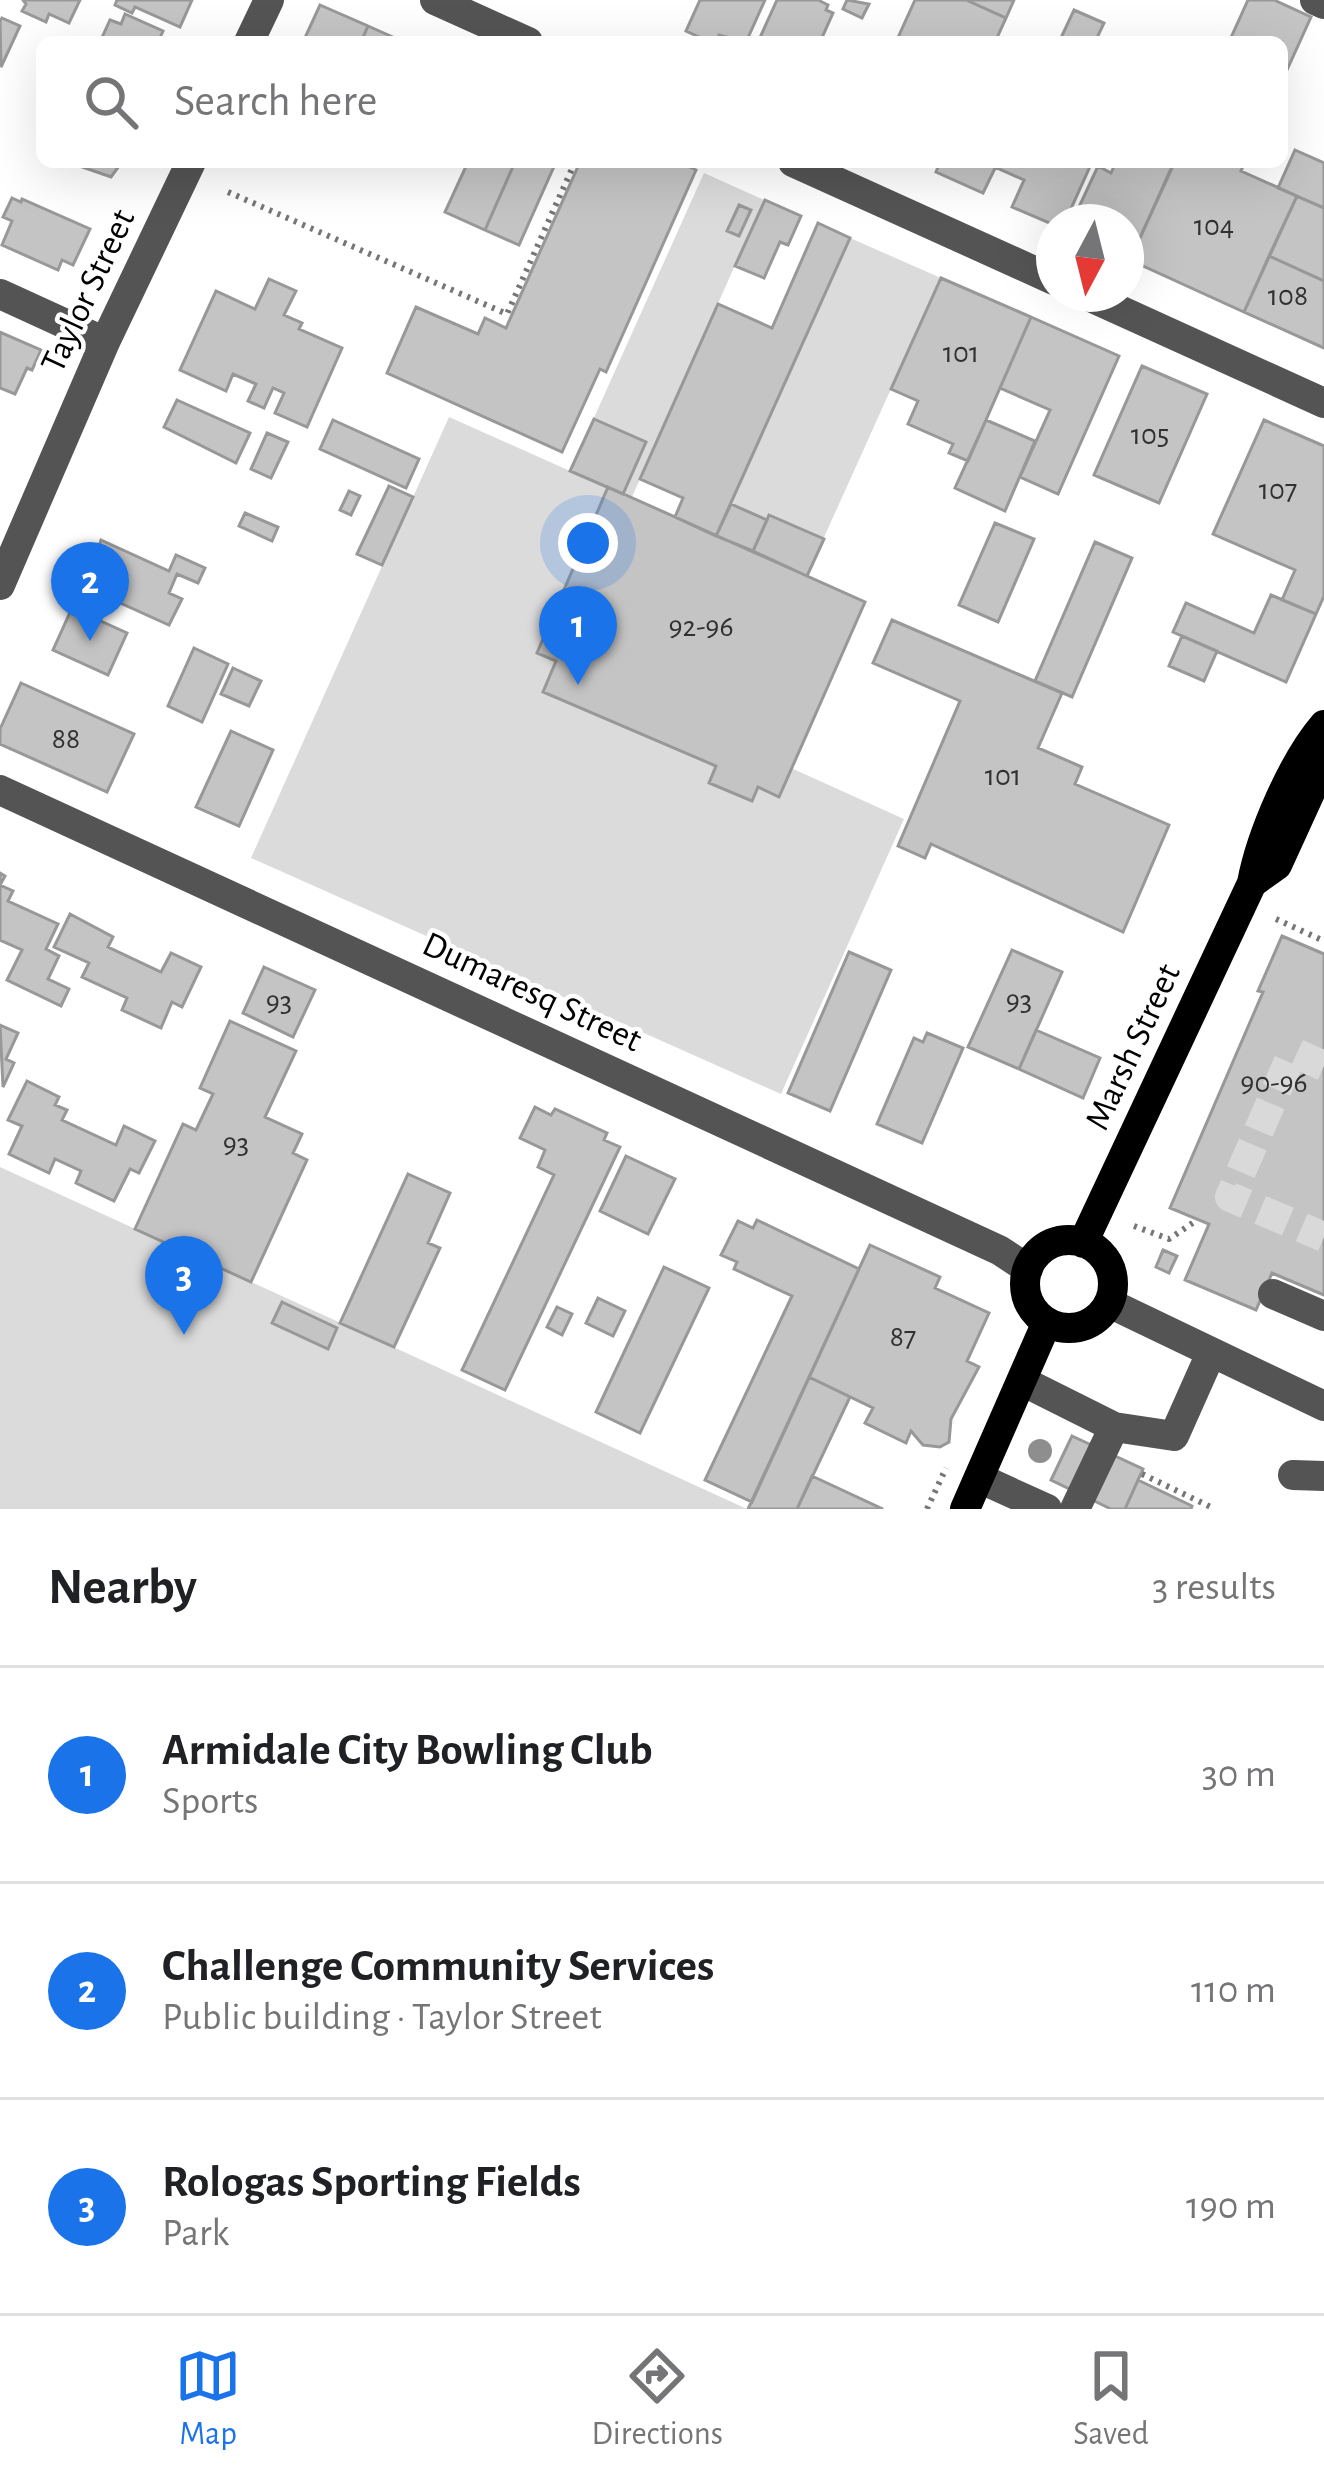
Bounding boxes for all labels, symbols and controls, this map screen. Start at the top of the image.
search box [36,36,1288,168]
icon: search [78,69,144,135]
text: Search here [174,79,377,124]
street label: Taylor Street [35,203,142,378]
north arrow [1036,204,1144,312]
house number: 104 [1194,211,1234,241]
house number: 108 [1268,281,1308,311]
house number: 101 [943,338,979,368]
house number: 105 [1131,420,1169,450]
house number: 107 [1259,475,1297,505]
your location [558,513,618,573]
pin: 2 [51,542,129,641]
pin: 1 [539,586,617,685]
house number: 92-96 [668,612,734,642]
house number: 88 [52,724,80,754]
house number: 101 [985,761,1021,791]
street label: Dumaresq Street [417,926,647,1059]
street label: Marsh Street [1079,958,1187,1136]
house number: 93 [1006,986,1032,1016]
house number: 93 [266,987,292,1017]
house number: 90-96 [1240,1068,1308,1098]
house number: 93 [223,1129,249,1159]
pin: 3 [145,1236,223,1335]
house number: 87 [890,1322,916,1352]
text: Nearby [48,1562,197,1613]
text: 3 results [1152,1568,1276,1607]
text: Armidale City Bowling Club [162,1728,653,1773]
text: 1 [80,1755,94,1794]
text: 30 m [1202,1755,1276,1794]
text: Sports [162,1782,259,1821]
text: Challenge Community Services [162,1944,714,1989]
text: 2 [78,1971,96,2010]
text: 110 m [1191,1971,1276,2010]
text: Public building · Taylor Street [162,1998,602,2037]
text: Rologas Sporting Fields [162,2160,581,2205]
text: 3 [79,2187,95,2226]
text: 190 m [1186,2187,1276,2226]
text: Park [162,2214,229,2253]
tab: Map [175,2343,241,2455]
tab: Directions [591,2343,723,2455]
tab: Saved [1073,2343,1149,2455]

